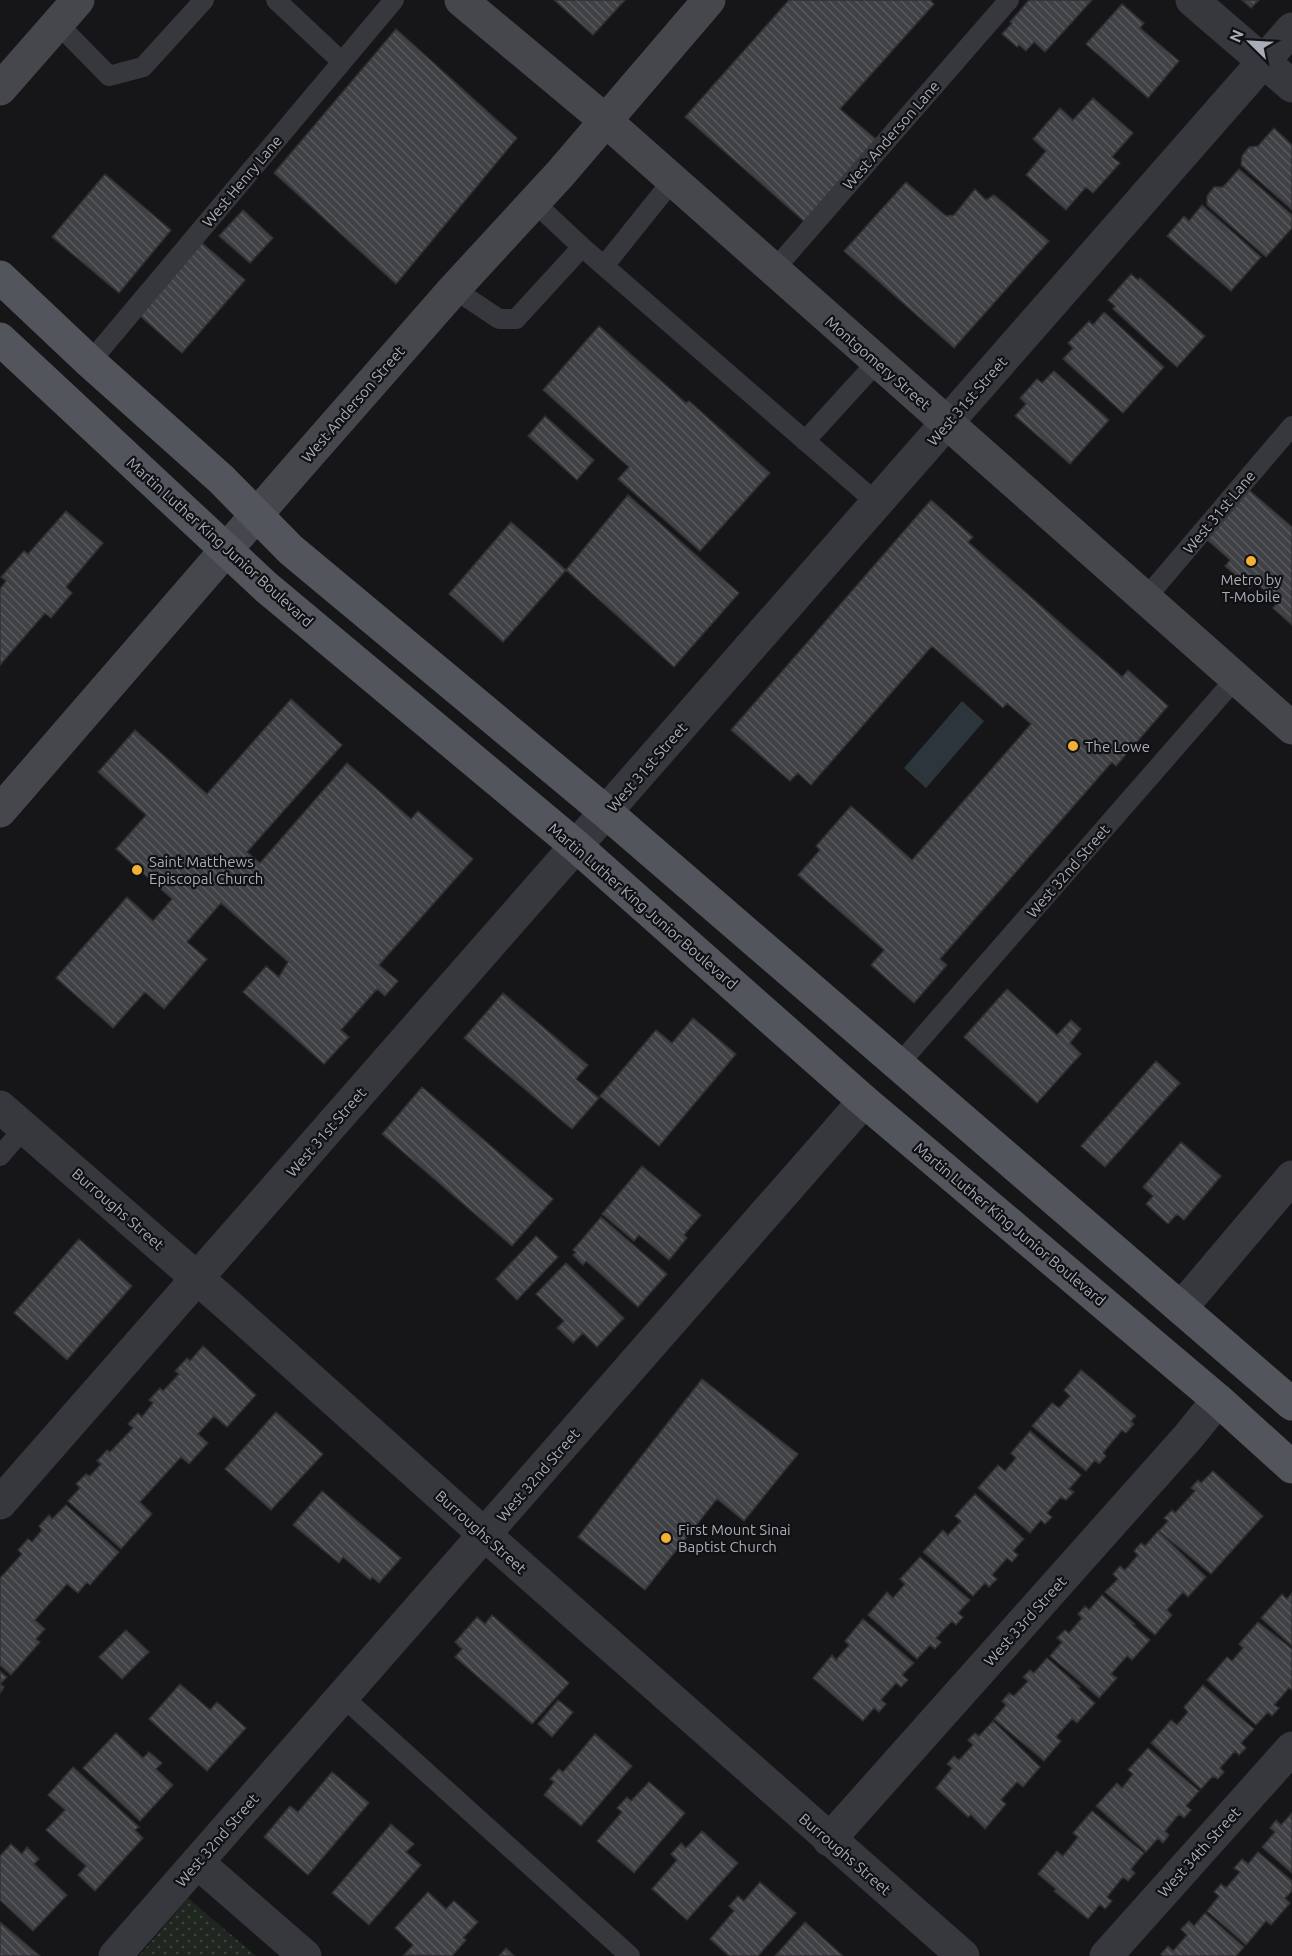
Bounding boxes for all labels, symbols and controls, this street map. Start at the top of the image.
north arrow [1220,12,1280,72]
text: N [1226,27,1247,45]
street label: West Anderson Lane [839,77,943,193]
street label: West Henry Lane [199,132,285,230]
street label: Montgomery Street [822,313,934,413]
street label: West Anderson Street [298,343,408,465]
street label: West 31st Street [924,353,1010,449]
street label: Martin Luther King Junior Boulevard [124,454,316,630]
street label: West 31st Lane [1179,467,1259,557]
marker: Metro by T-Mobile [1244,554,1258,568]
place label: Metro by T-Mobile [1220,571,1282,605]
street label: West 31st Street [604,719,690,815]
place label: The Lowe [1085,738,1150,755]
marker: The Lowe [1066,739,1080,753]
street label: Martin Luther King Junior Boulevard [545,819,741,993]
street label: West 32nd Street [1023,821,1113,921]
place label: Saint Matthews Episcopal Church [149,853,263,887]
marker: Saint Matthews Episcopal Church [130,863,144,877]
street label: West 31st Street [283,1084,369,1180]
street label: Martin Luther King Junior Boulevard [911,1139,1109,1309]
street label: Burroughs Street [69,1165,167,1253]
street label: West 32nd Street [493,1425,583,1525]
street label: Burroughs Street [432,1487,530,1577]
place label: First Mount Sinai Baptist Church [678,1521,791,1555]
marker: First Mount Sinai Baptist Church [659,1531,673,1545]
street label: West 33rd Street [980,1573,1070,1669]
street label: West 32nd Street [172,1790,262,1890]
street label: West 34th Street [1154,1804,1244,1900]
street label: Burroughs Street [796,1810,894,1898]

